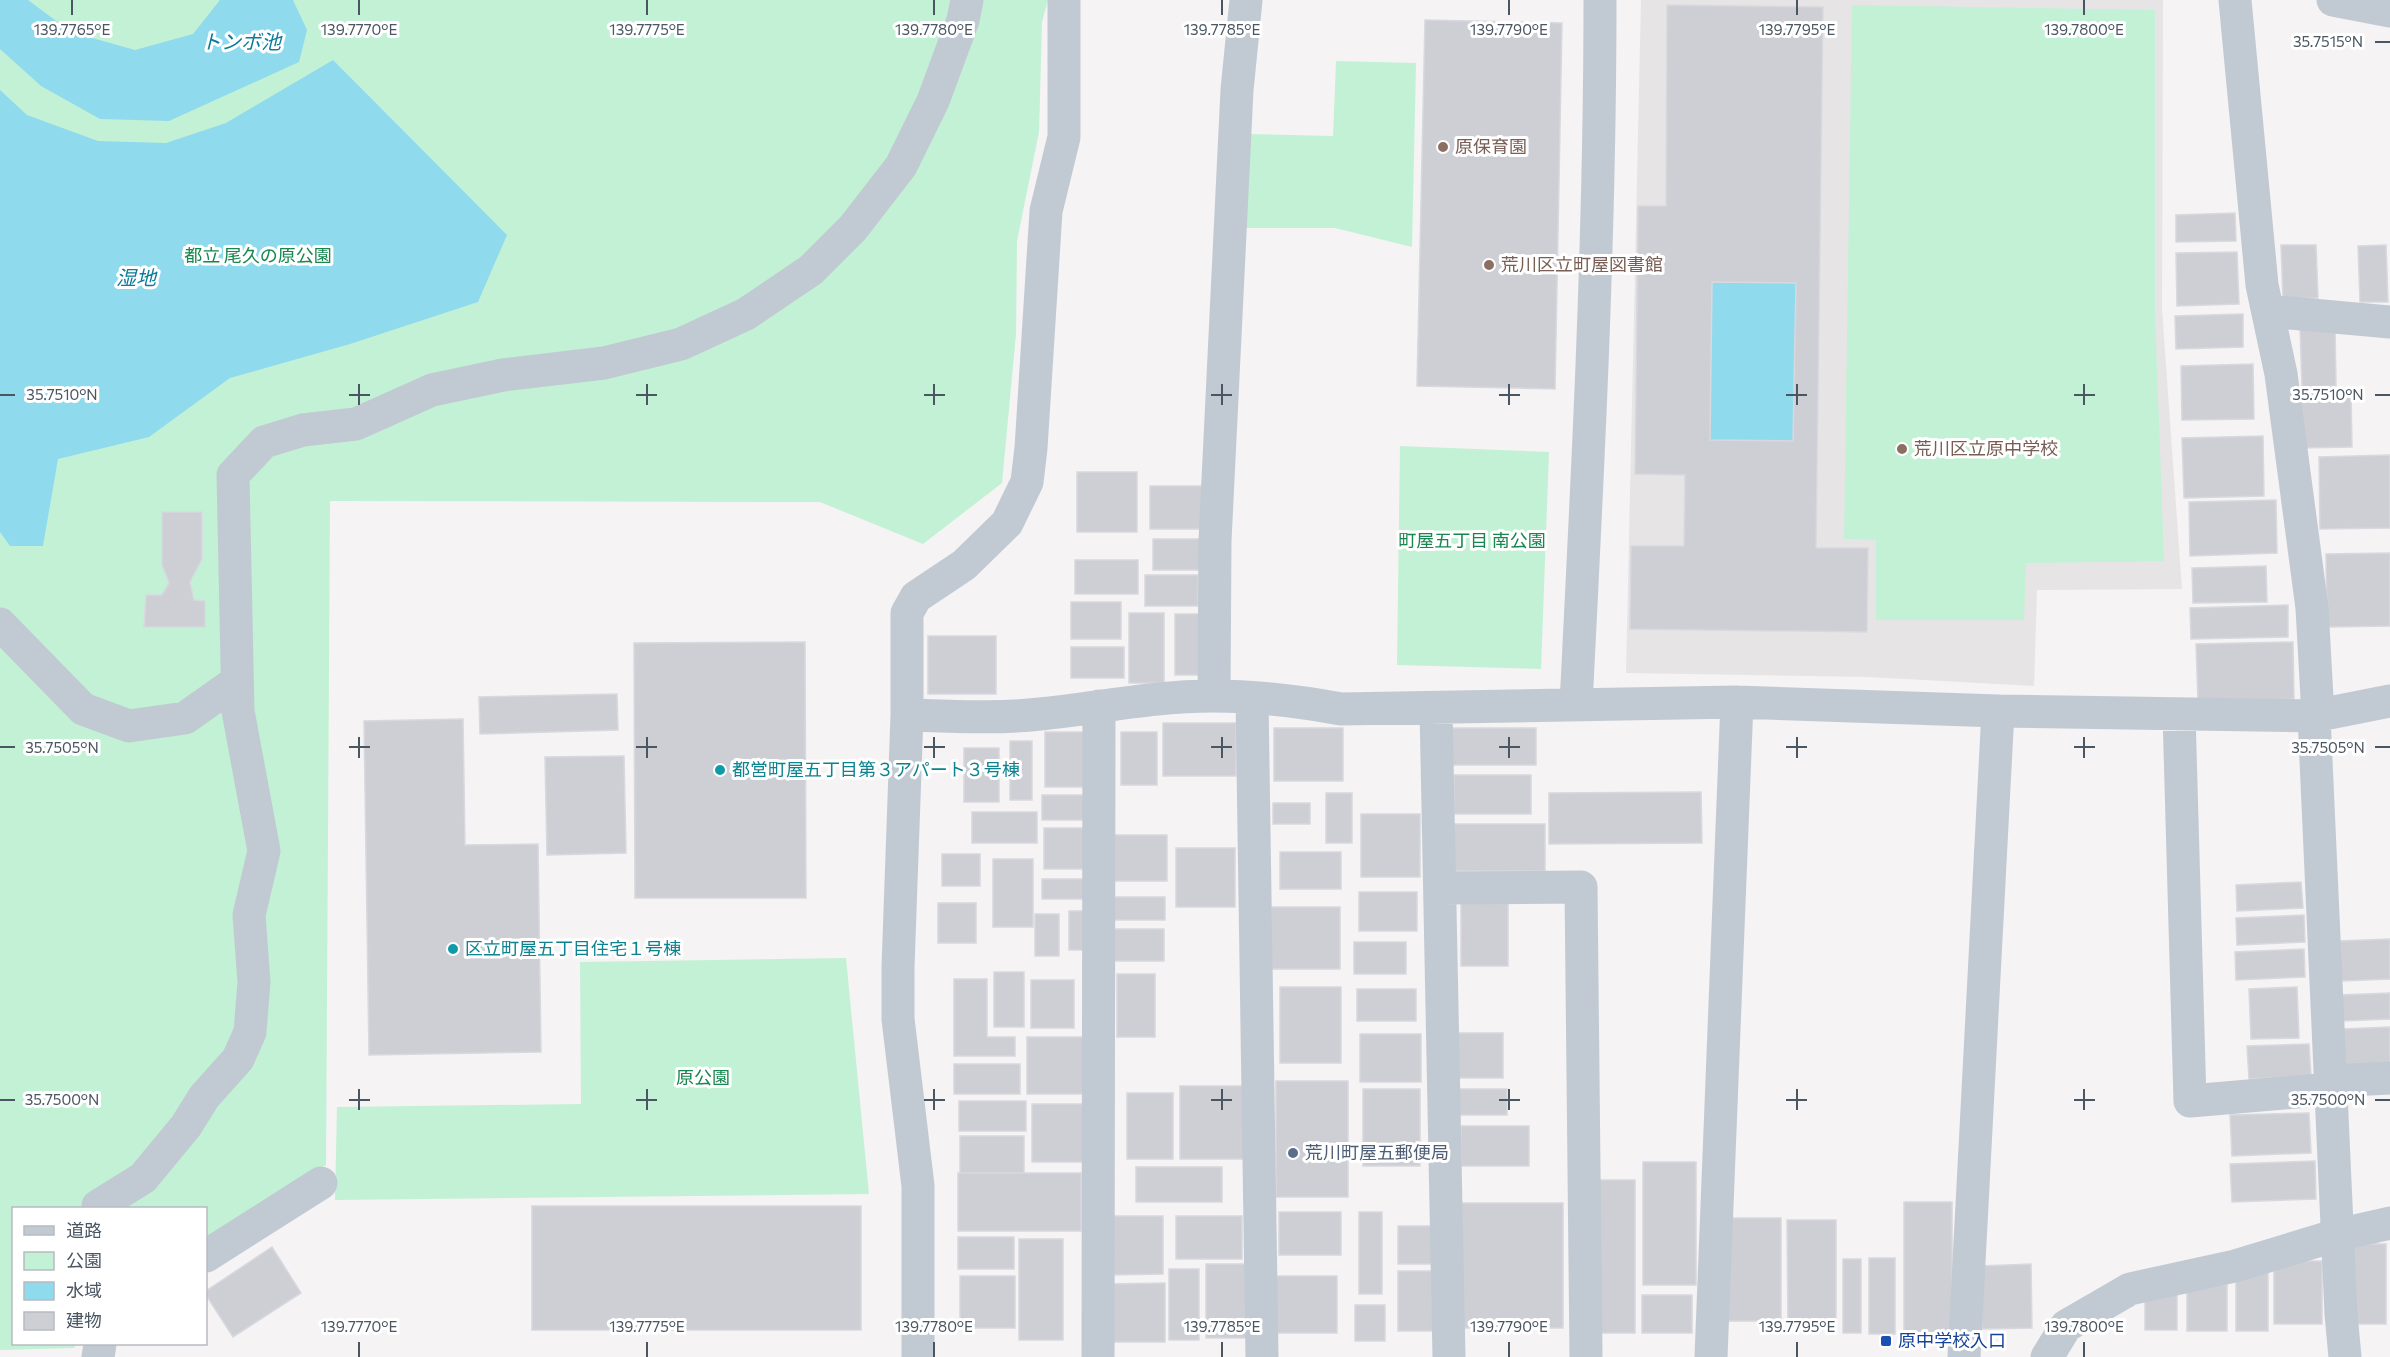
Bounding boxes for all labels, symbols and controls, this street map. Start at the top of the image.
text: 139.7765°E [34,20,110,38]
text: 139.7770°E [321,20,397,38]
text: 139.7775°E [609,20,685,38]
text: 139.7780°E [895,20,973,38]
text: 139.7785°E [1184,20,1260,38]
text: 139.7790°E [1470,20,1548,38]
text: 139.7795°E [1759,20,1835,38]
text: 139.7800°E [2044,20,2124,38]
water label: トンボ池 [201,29,283,53]
text: 35.7515°N [2293,32,2363,50]
place label: 原保育園 [1455,135,1527,157]
marker: 原保育園 [1436,140,1450,154]
park label: 都立 尾久の原公園 [184,244,332,266]
place label: 荒川区立町屋図書館 [1501,253,1663,275]
marker: 荒川区立町屋図書館 [1482,258,1496,272]
water label: 湿地 [116,265,158,289]
text: 35.7510°N [26,385,98,403]
text: 35.7510°N [2292,385,2364,403]
place label: 荒川区立原中学校 [1914,437,2058,459]
marker: 荒川区立原中学校 [1895,442,1909,456]
park label: 町屋五丁目 南公園 [1398,529,1546,551]
text: 35.7505°N [25,738,99,756]
text: 35.7505°N [2291,738,2365,756]
place label: 都営町屋五丁目第３アパート３号棟 [732,758,1020,780]
marker: 都営町屋五丁目第３アパート３号棟 [713,763,727,777]
place label: 区立町屋五丁目住宅１号棟 [465,937,681,959]
marker: 区立町屋五丁目住宅１号棟 [446,942,460,956]
park label: 原公園 [676,1066,730,1088]
text: 35.7500°N [25,1090,99,1108]
text: 35.7500°N [2291,1090,2365,1108]
place label: 荒川町屋五郵便局 [1305,1141,1449,1163]
marker: 荒川町屋五郵便局 [1286,1146,1300,1160]
legend [12,1207,207,1345]
text: 道路 [66,1219,102,1241]
text: 公園 [66,1249,102,1271]
text: 水域 [66,1279,102,1301]
text: 建物 [66,1309,102,1331]
text: 139.7770°E [321,1317,397,1335]
text: 139.7775°E [609,1317,685,1335]
text: 139.7780°E [895,1317,973,1335]
text: 139.7785°E [1184,1317,1260,1335]
text: 139.7790°E [1470,1317,1548,1335]
text: 139.7795°E [1759,1317,1835,1335]
text: 139.7800°E [2044,1317,2124,1335]
place label: 原中学校入口 [1898,1329,2006,1351]
marker: 原中学校入口 [1879,1334,1893,1348]

